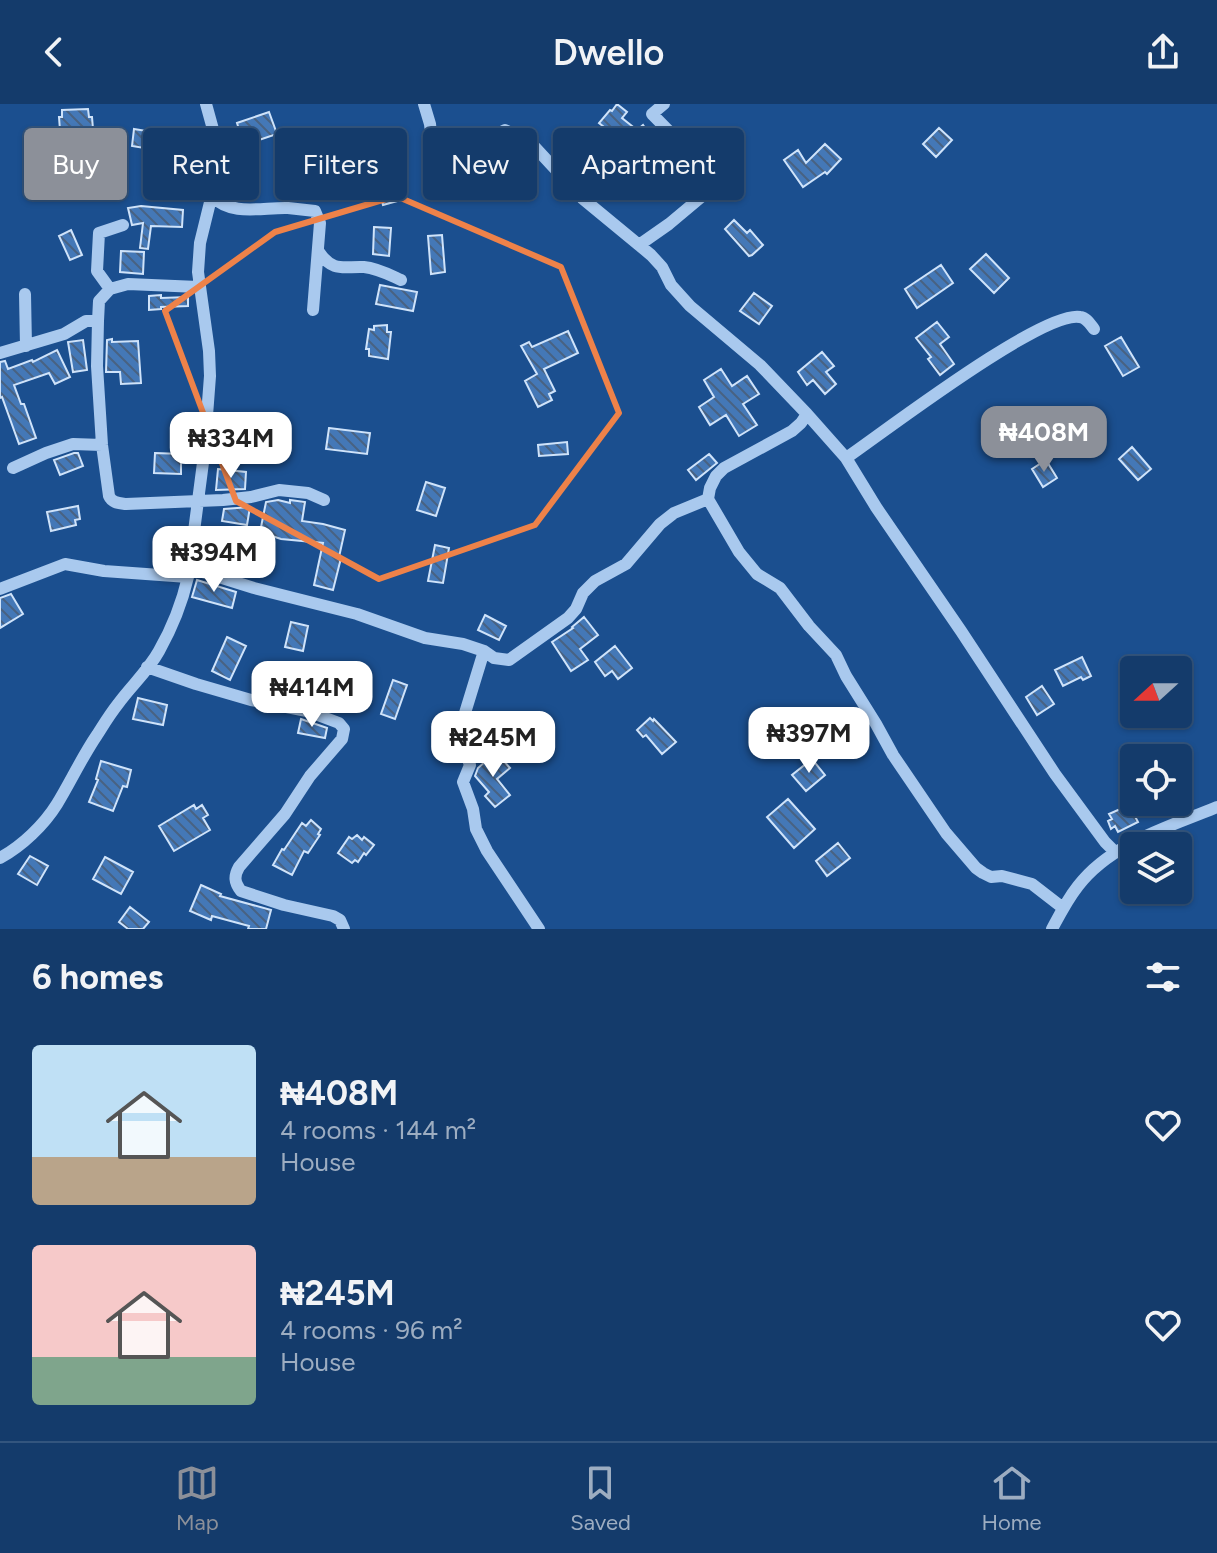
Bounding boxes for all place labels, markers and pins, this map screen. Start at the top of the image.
pin: ₦408M [988,406,1100,474]
pin: ₦334M [175,412,287,480]
pin: ₦394M [158,526,270,594]
pin: ₦414M [256,661,368,729]
pin: ₦397M [753,707,865,775]
pin: ₦245M [437,711,549,779]

